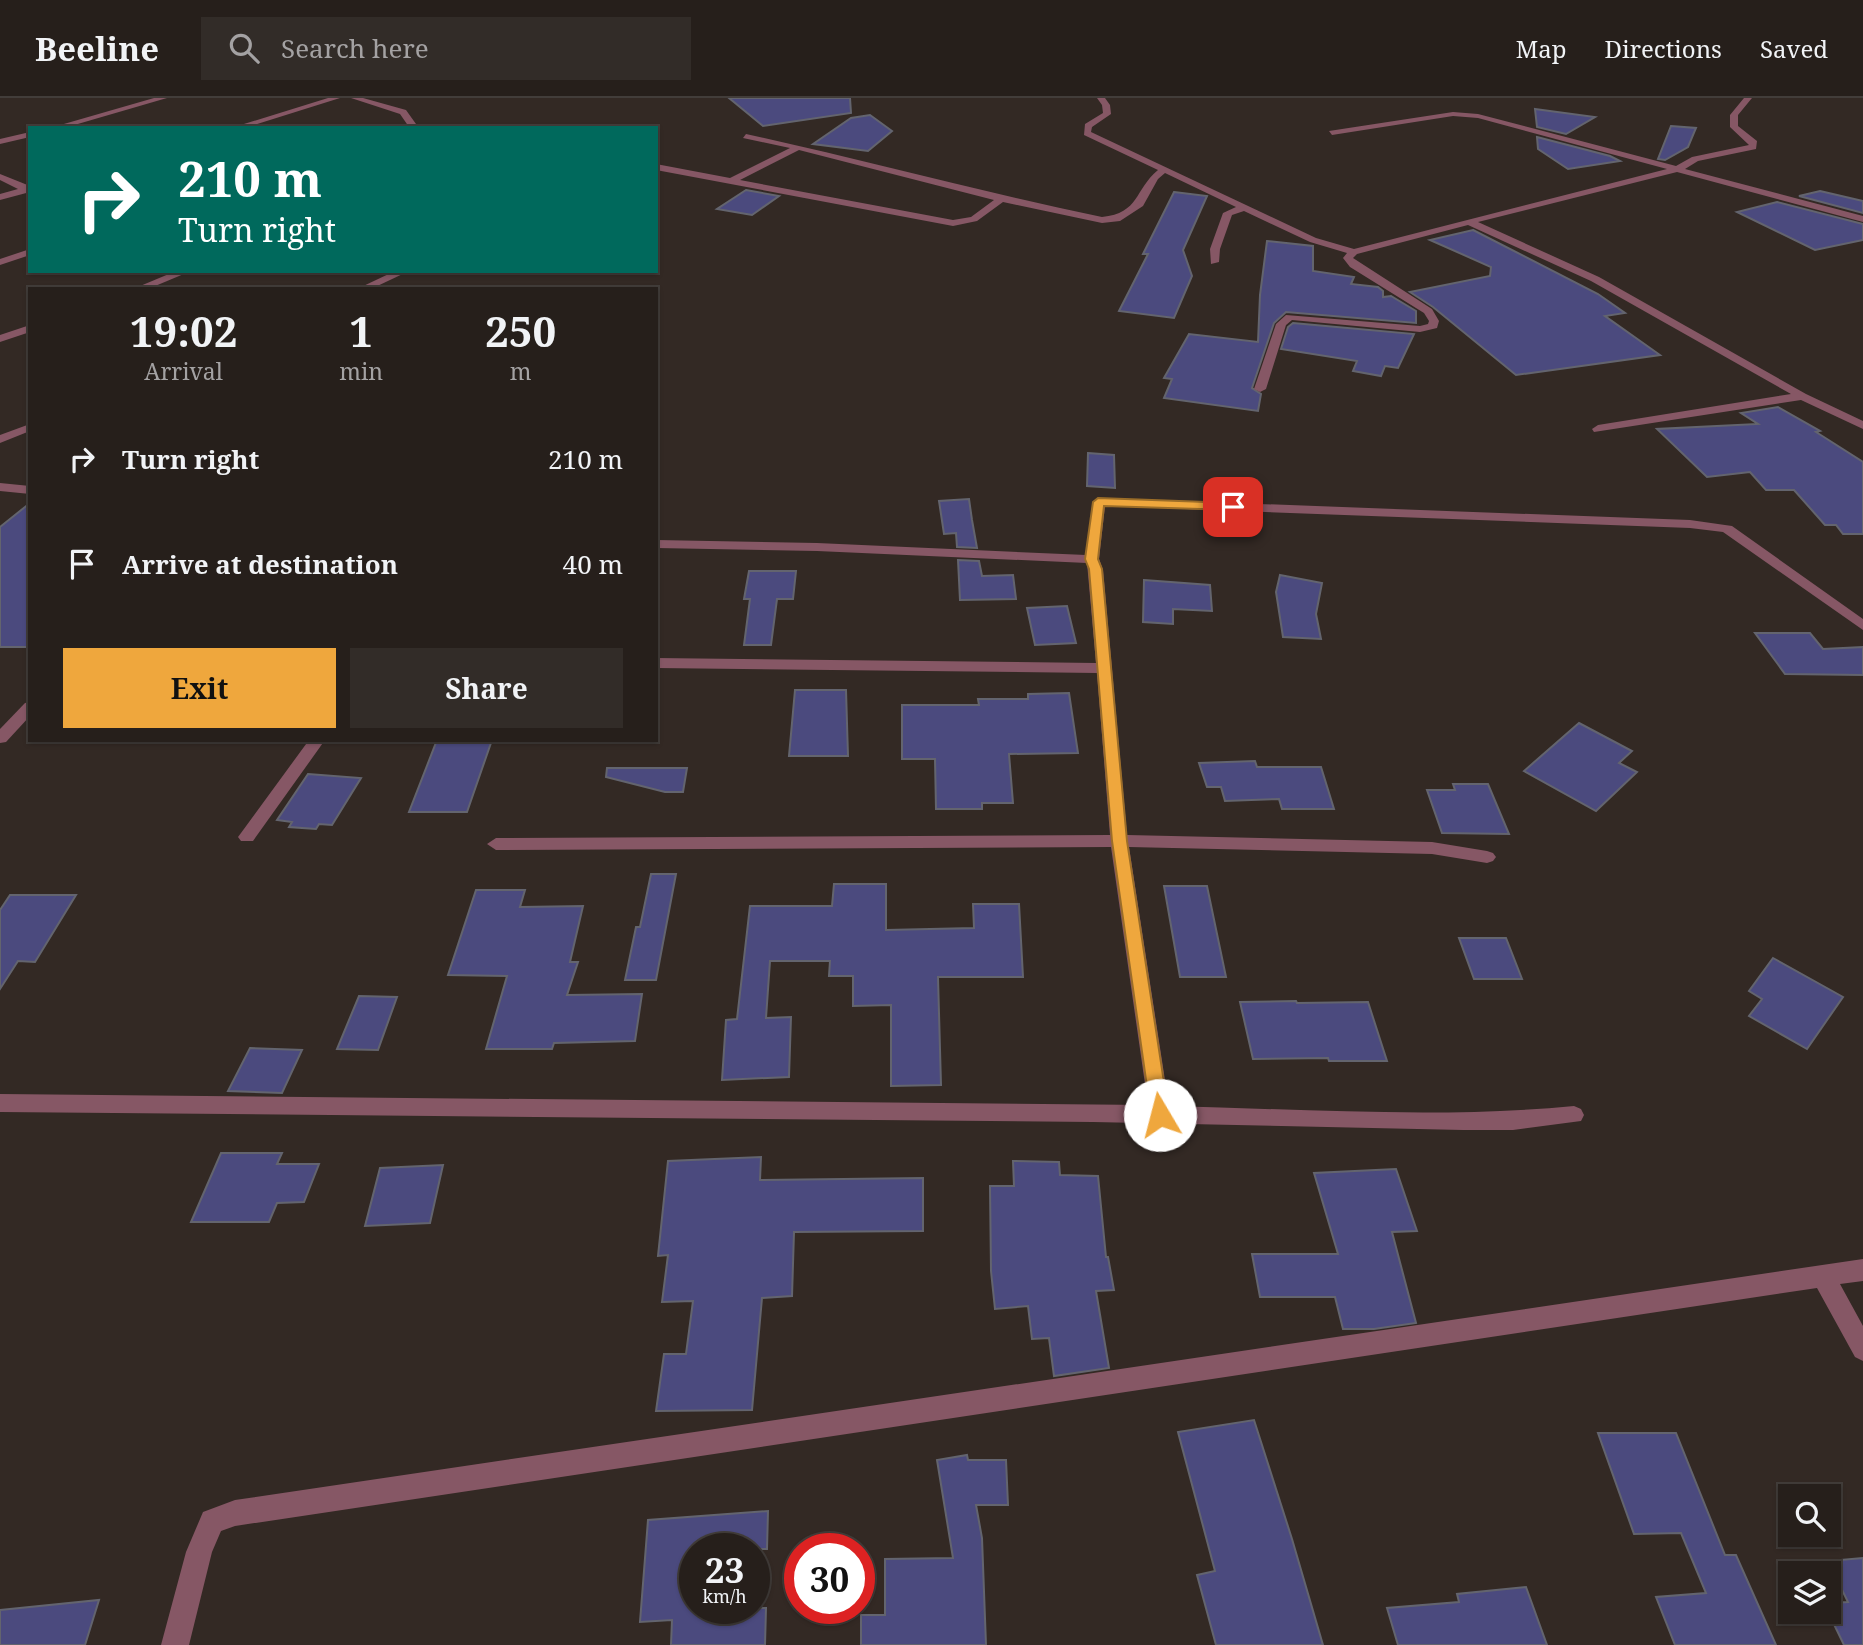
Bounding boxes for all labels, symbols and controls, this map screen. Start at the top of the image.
search box [201,17,691,80]
text: Beeline [35,26,159,71]
icon: search [225,29,263,67]
text: Search here [281,30,429,66]
text: Map [1516,32,1567,65]
text: Directions [1605,32,1722,65]
text: Saved [1760,32,1828,65]
text: 210 m [178,145,322,211]
icon: right [63,154,154,245]
text: Turn right [178,208,336,251]
text: 19:02 [130,302,237,359]
text: 1 [349,302,373,359]
text: 250 [485,302,556,359]
text: Arrival [144,355,223,387]
text: min [339,355,383,387]
text: m [510,355,531,387]
icon: right [63,440,101,478]
text: Turn right [122,441,259,477]
text: 210 m [548,441,623,477]
pin [1203,477,1263,537]
icon: arrive [1214,488,1252,526]
icon: arrive [63,545,101,583]
text: Arrive at destination [122,546,398,582]
text: 40 m [563,546,623,582]
button: Exit [63,648,336,728]
button: Share [350,648,623,728]
position arrow [1123,1078,1197,1152]
map controls [1778,1484,1841,1624]
button: search [1778,1484,1841,1547]
speed limit sign: 30 [784,1533,875,1624]
text: 23 [705,1546,744,1593]
button: layers [1778,1561,1841,1624]
text: km/h [702,1584,747,1608]

